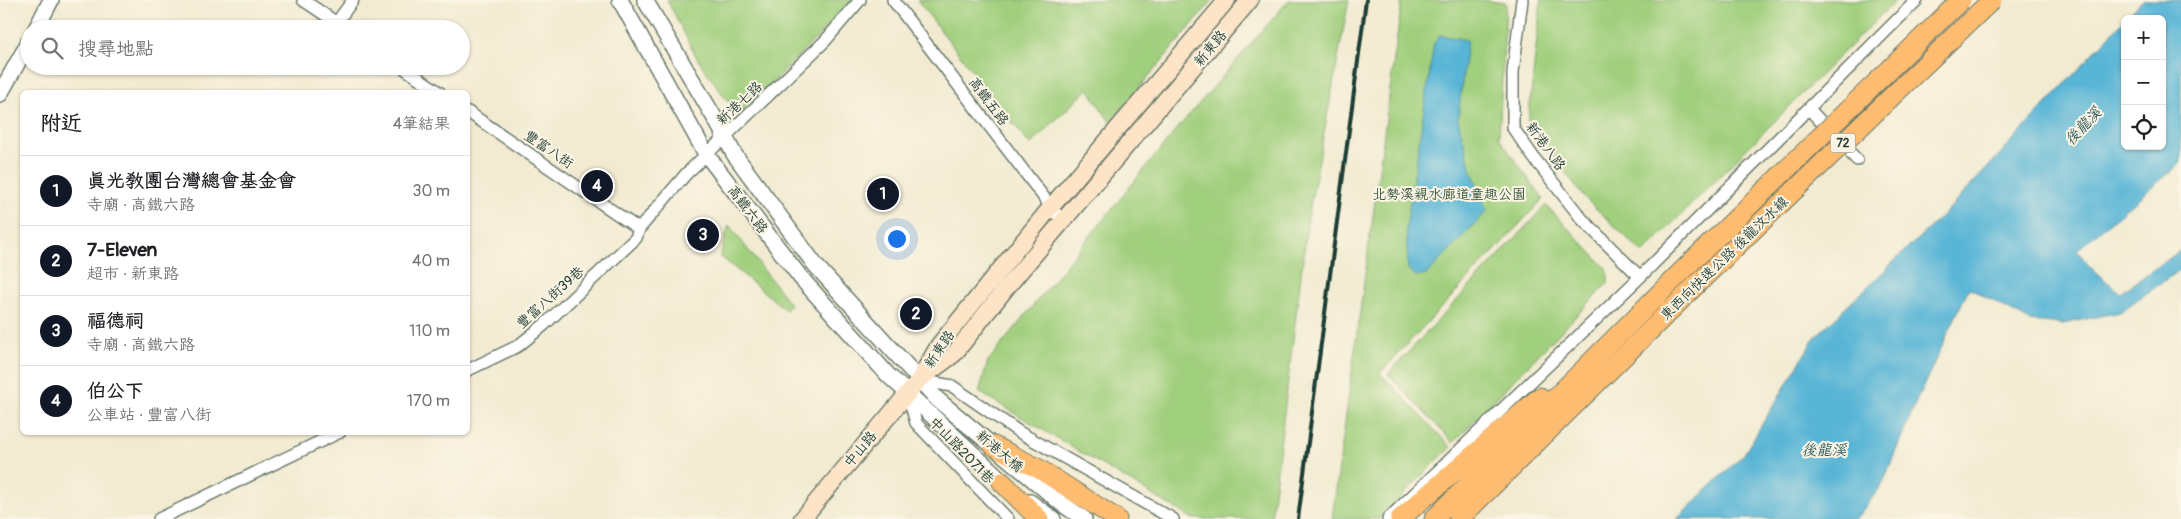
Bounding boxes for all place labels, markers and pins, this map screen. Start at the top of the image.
pin: 4 [581,167,613,205]
pin: 1 [867,175,899,213]
pin: 3 [687,216,719,254]
pin: 2 [900,295,932,333]

